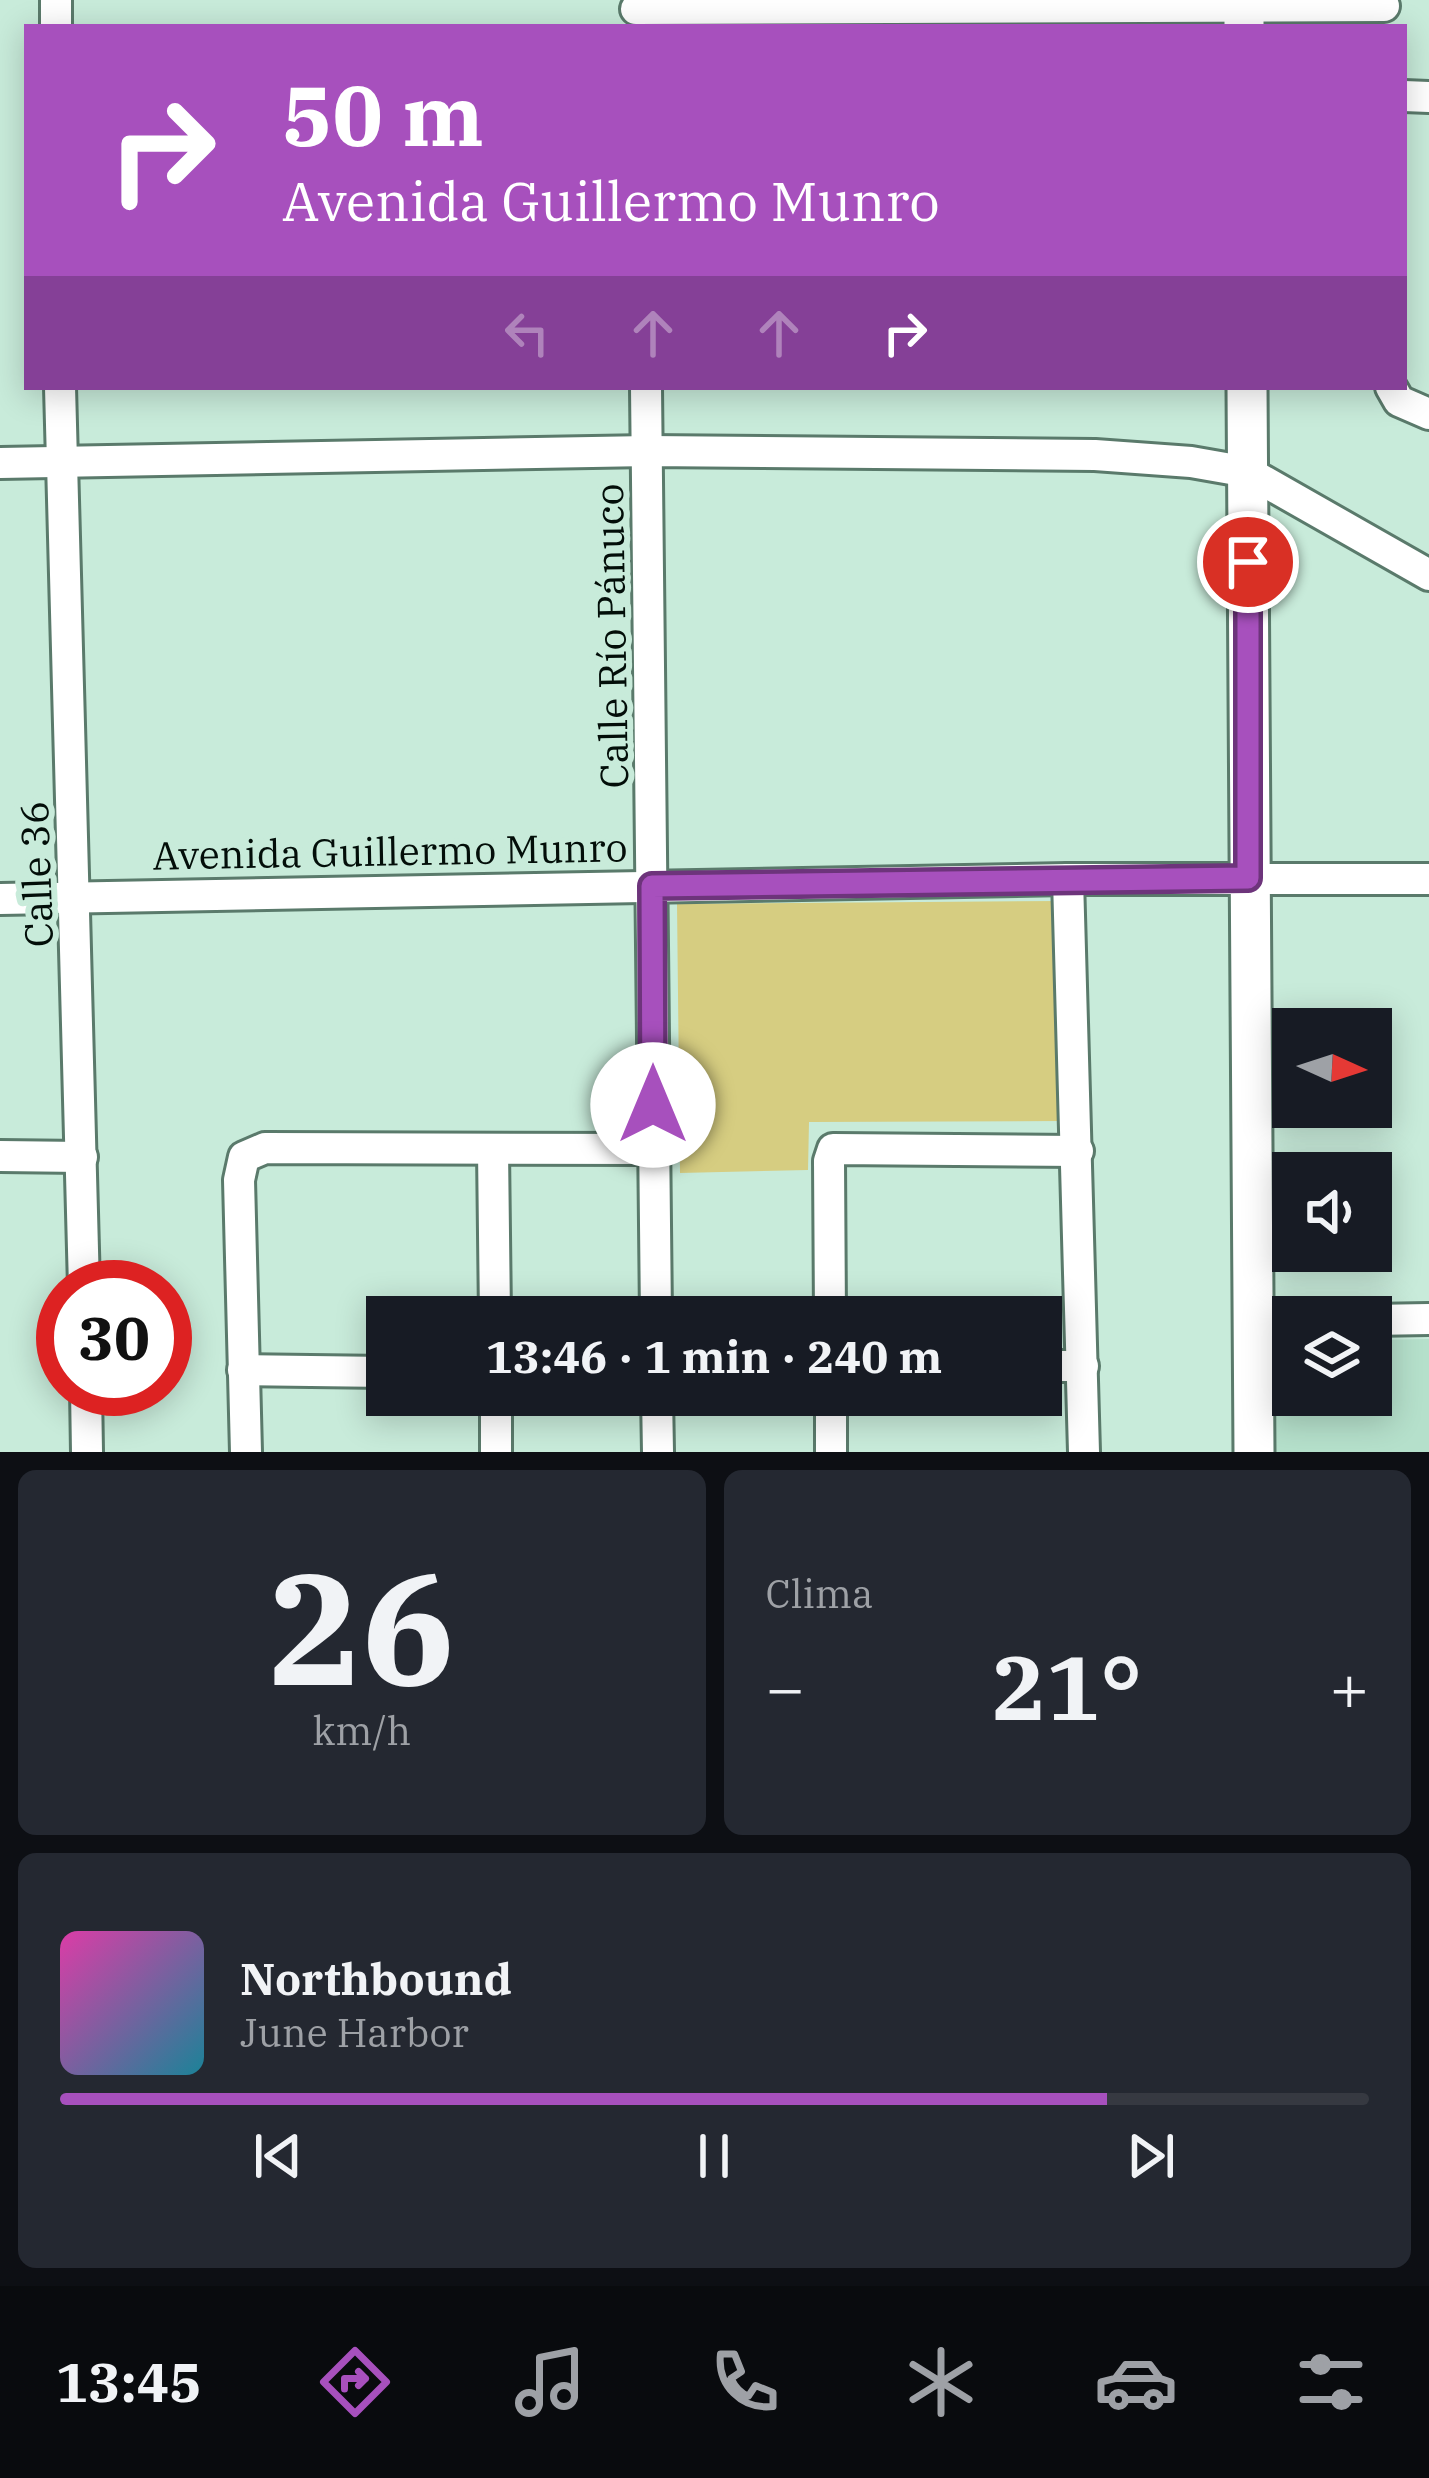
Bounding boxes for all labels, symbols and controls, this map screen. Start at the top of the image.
text: 50 m [282,60,484,169]
icon: right [84,72,240,228]
text: Avenida Guillermo Munro [282,166,940,236]
icon: left [494,300,560,366]
icon: ahead [620,300,686,366]
icon: ahead [746,300,812,366]
icon: right [872,300,938,366]
street label: Calle Río Pánuco [583,483,639,789]
pin [1197,511,1299,613]
icon: arrive [1215,529,1281,595]
street label: Calle 36 [8,800,64,948]
street label: Avenida Guillermo Munro [152,821,628,881]
north arrow [1272,1008,1392,1128]
map controls [1272,1008,1392,1416]
position arrow [590,1042,716,1168]
button: sound [1272,1152,1392,1272]
speed limit sign: 30 [36,1260,192,1416]
button: layers [1272,1296,1392,1416]
text: 13:46 · 1 min · 240 m [486,1327,942,1385]
text: 26 [268,1525,455,1728]
text: Clima [766,1568,873,1619]
text: 21° [992,1628,1142,1745]
text: − [766,1644,805,1730]
text: + [1329,1644,1369,1730]
text: km/h [312,1705,411,1756]
text: Northbound [240,1949,512,2007]
text: June Harbor [240,2007,469,2058]
icon: previous [245,2123,311,2189]
icon: pause [681,2123,747,2189]
icon: next [1118,2123,1184,2189]
icon: directions [313,2340,397,2424]
icon: music [508,2340,592,2424]
icon: phone [703,2340,787,2424]
icon: climate [899,2340,983,2424]
icon: car [1094,2340,1178,2424]
icon: filters [1289,2340,1373,2424]
text: 13:45 [56,2347,202,2417]

